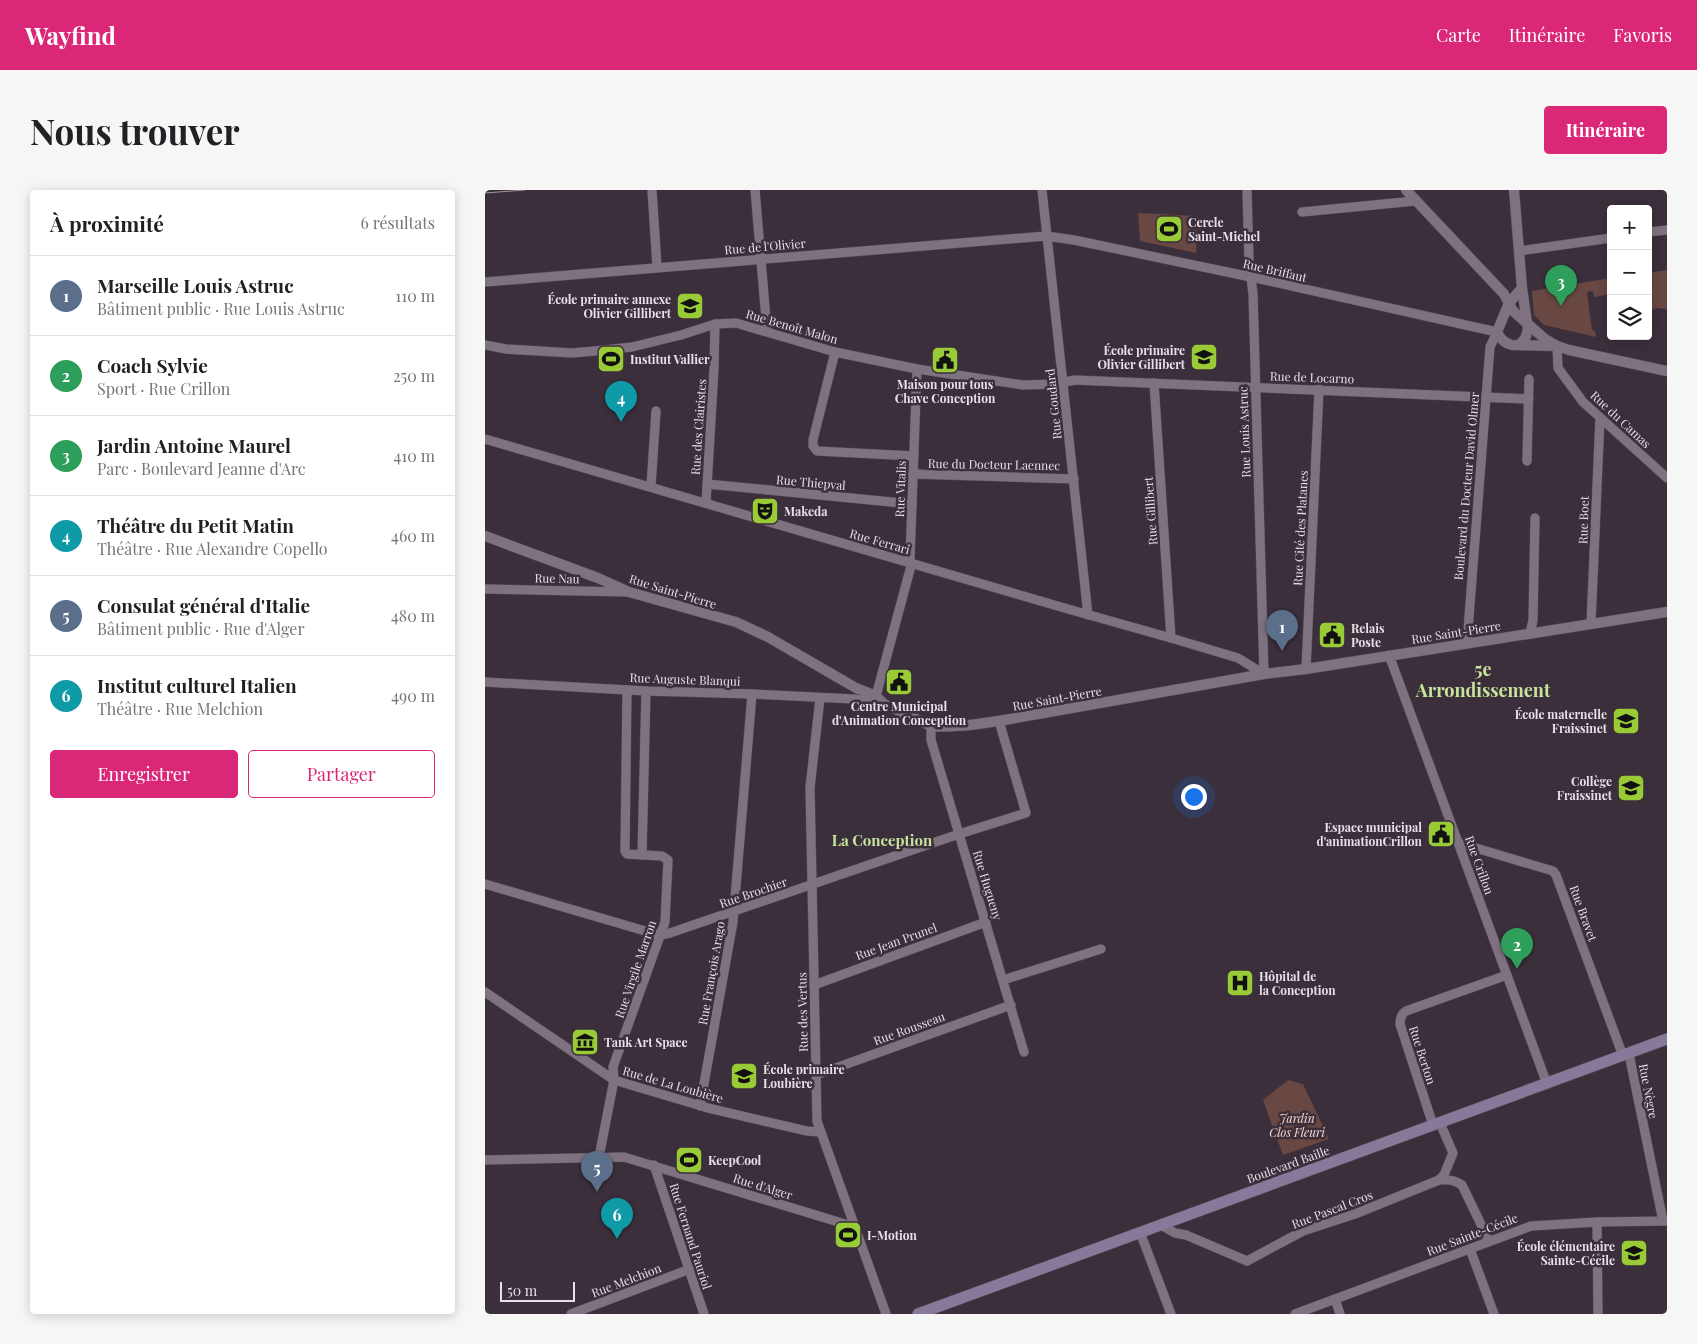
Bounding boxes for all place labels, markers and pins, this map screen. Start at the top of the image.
sports icon: Cercle Saint-Michel [1154,214,1184,244]
place label: Cercle Saint-Michel [1188,214,1260,244]
pin: 3 [1545,265,1577,306]
place label: École primaire annexe Olivier Gillibert [548,291,672,321]
school or university icon: École primaire annexe Olivier Gillibert [675,291,705,321]
place label: École primaire Olivier Gillibert [1097,342,1186,372]
school or university icon: École primaire Olivier Gillibert [1189,342,1219,372]
sports icon: Institut Vallier [596,344,626,374]
public building icon: Maison pour tous Chave Conception [930,345,960,375]
place label: Institut Vallier [630,351,710,367]
place label: Maison pour tous Chave Conception [895,376,996,406]
pin: 4 [605,381,637,422]
theatre icon: Makeda [750,496,780,526]
place label: Makeda [784,503,828,519]
pin: 1 [1266,610,1298,651]
public building icon: Relais Poste [1317,620,1347,650]
place label: Relais Poste [1351,620,1385,650]
public building icon: Centre Municipal d'Animation Conception [884,667,914,697]
place label: Centre Municipal d'Animation Conception [832,698,967,728]
place label: École maternelle Fraissinet [1515,706,1608,736]
school or university icon: École maternelle Fraissinet [1611,706,1641,736]
place label: Collège Fraissinet [1557,773,1613,803]
school or university icon: Collège Fraissinet [1616,773,1646,803]
place label: Espace municipal d'animationCrillon [1317,819,1423,849]
public building icon: Espace municipal d'animationCrillon [1426,819,1456,849]
pin: 2 [1501,928,1533,969]
hospital icon: Hôpital de la Conception [1225,968,1255,998]
place label: Hôpital de la Conception [1259,968,1336,998]
museum icon: Tank Art Space [570,1027,600,1057]
place label: Tank Art Space [604,1034,688,1050]
school or university icon: École primaire Loubière [729,1061,759,1091]
place label: École primaire Loubière [763,1061,845,1091]
sports icon: KeepCool [674,1145,704,1175]
pin: 5 [581,1151,613,1192]
place label: KeepCool [708,1152,762,1168]
pin: 6 [601,1198,633,1239]
sports icon: I-Motion [833,1220,863,1250]
place label: I-Motion [867,1227,917,1243]
place label: École élémentaire Sainte-Cécile [1517,1238,1615,1268]
school or university icon: École élémentaire Sainte-Cécile [1619,1238,1649,1268]

